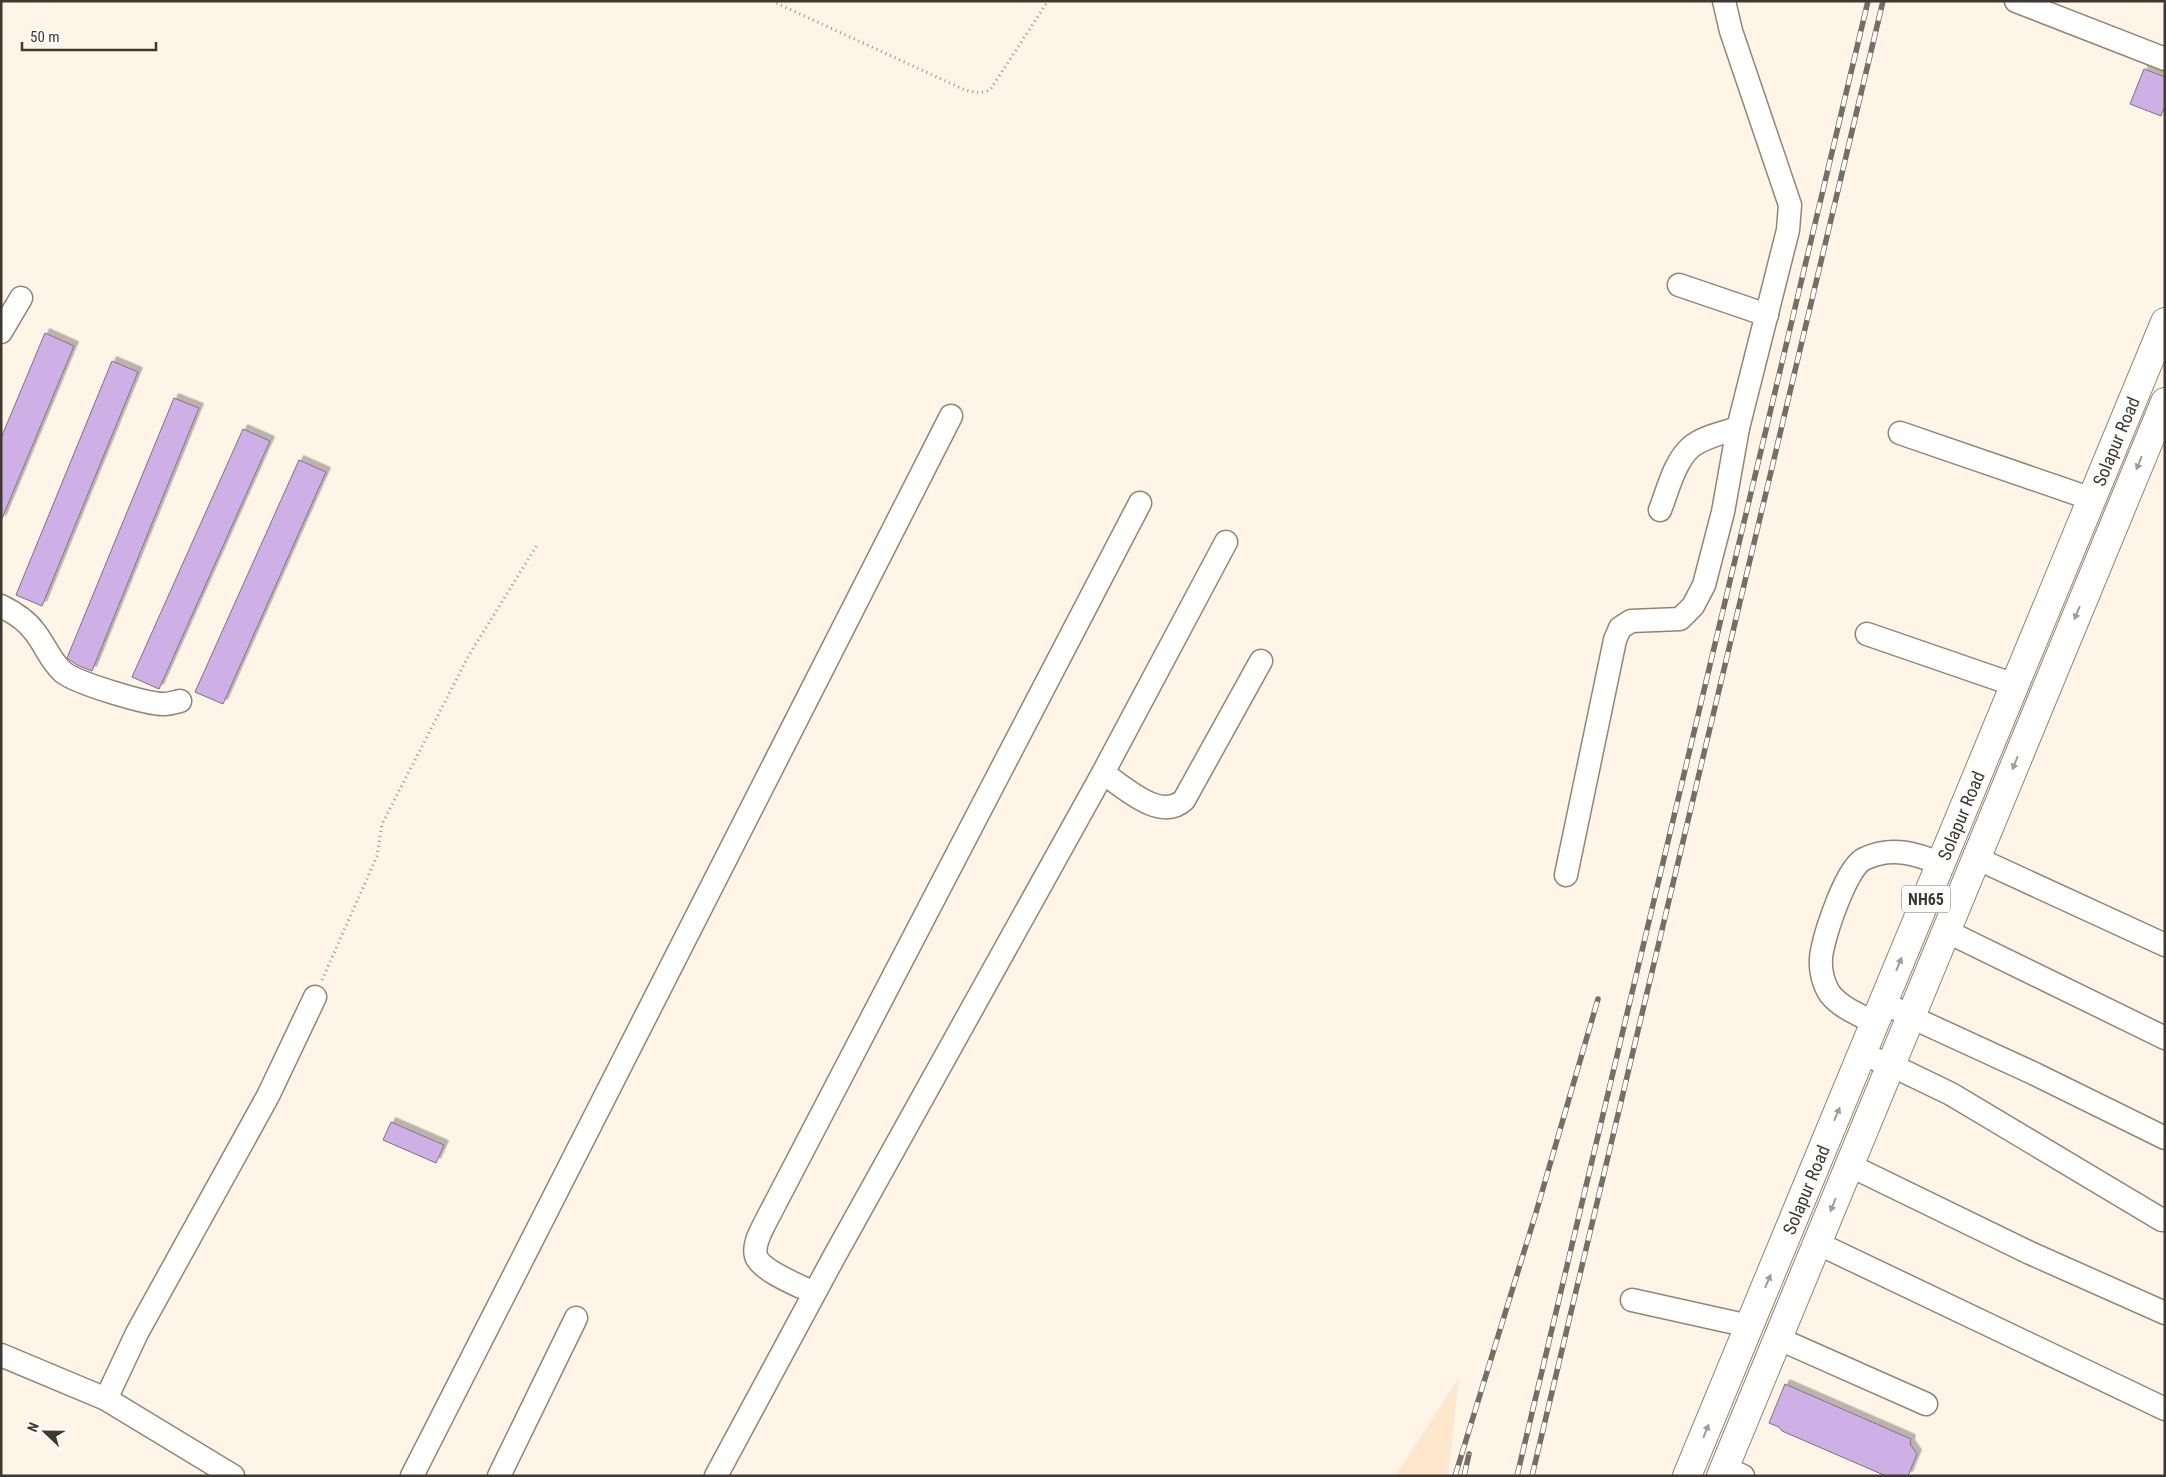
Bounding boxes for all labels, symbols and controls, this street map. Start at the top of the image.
scale bar [22,20,156,52]
text: 50 m [30,28,60,46]
street label: Solapur Road [2088,394,2143,489]
one-way arrow [2135,456,2143,470]
one-way arrow [2073,606,2081,620]
one-way arrow [2011,756,2018,771]
street label: Solapur Road [1933,768,1988,863]
road number: NH65 [1902,886,1950,912]
one-way arrow [1895,956,1903,971]
one-way arrow [1833,1106,1841,1121]
street label: Solapur Road [1778,1142,1833,1237]
one-way arrow [1828,1198,1836,1212]
one-way arrow [1765,1273,1772,1288]
north arrow [20,1407,70,1457]
text: N [24,1420,42,1434]
one-way arrow [1702,1423,1710,1438]

